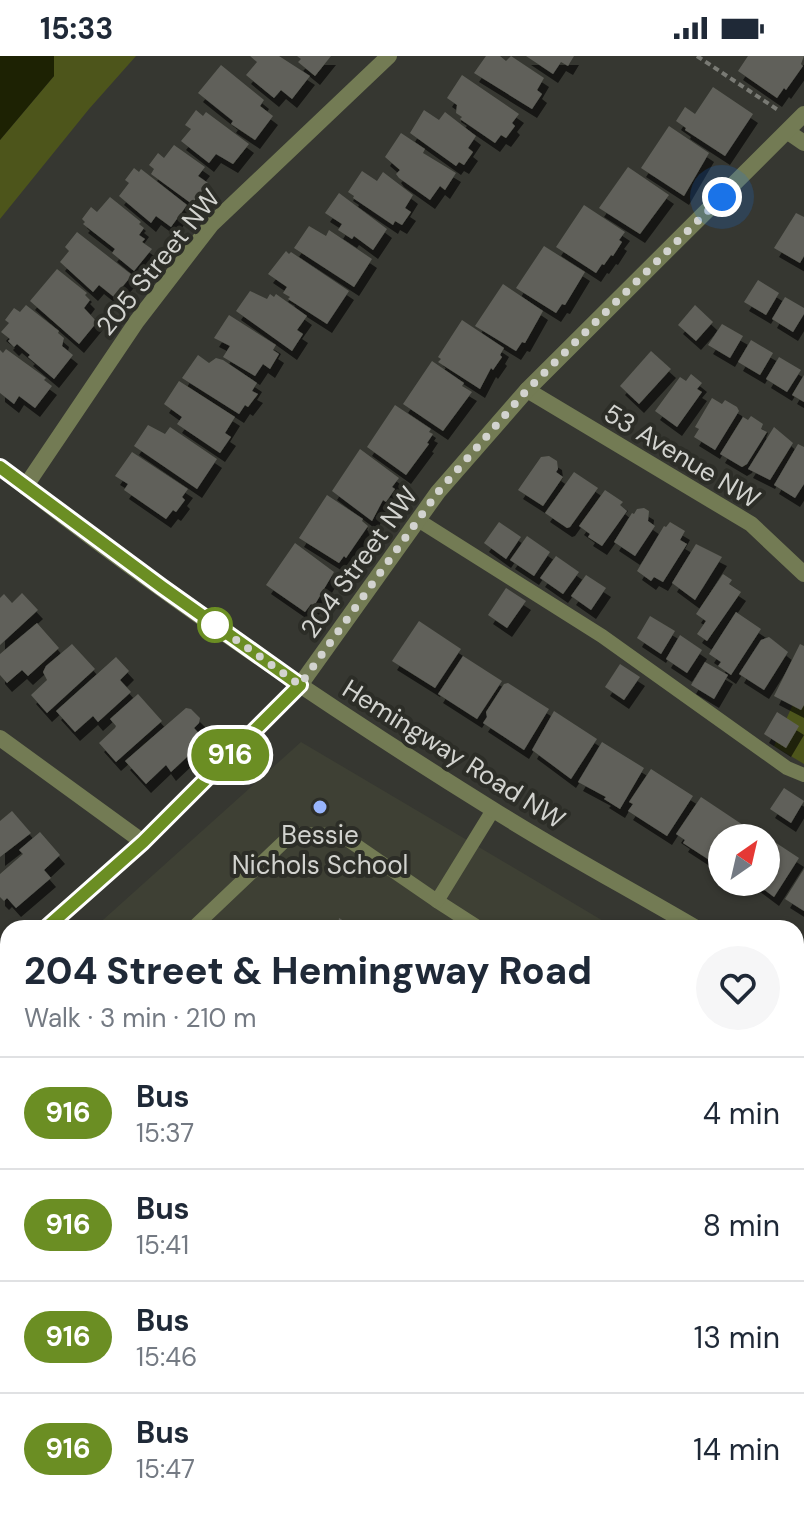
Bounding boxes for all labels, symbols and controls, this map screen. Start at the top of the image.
text: 15:33 [40,9,113,48]
your location [702,177,742,217]
street label: 205 Street NW [88,182,228,342]
street label: 53 Avenue NW [598,396,766,516]
street label: 204 Street NW [293,480,425,644]
unlabelled marker [198,608,232,642]
street label: Hemingway Road NW [336,672,572,836]
line badge: 916 [184,729,276,781]
text: 916 [207,736,253,773]
marker: Bessie Nichols School [311,798,329,816]
place label: Bessie Nichols School [232,818,408,882]
north arrow [708,824,780,896]
map controls [708,824,780,896]
text: 204 Street & Hemingway Road [24,946,592,996]
button: heart [696,946,780,1030]
text: Walk · 3 min · 210 m [24,1001,256,1035]
text: Bus [136,1077,190,1116]
text: 916 [45,1094,91,1131]
text: 4 min [703,1094,780,1133]
text: 15:37 [136,1116,194,1150]
text: Bus [136,1189,190,1228]
text: 916 [45,1206,91,1243]
text: 8 min [703,1206,780,1245]
text: 15:41 [136,1228,189,1262]
text: Bus [136,1301,190,1340]
text: 916 [45,1318,91,1355]
text: 13 min [694,1318,780,1357]
text: 15:46 [136,1340,197,1374]
text: Bus [136,1413,190,1452]
text: 916 [45,1430,91,1467]
text: 14 min [693,1430,780,1469]
text: 15:47 [136,1452,195,1486]

